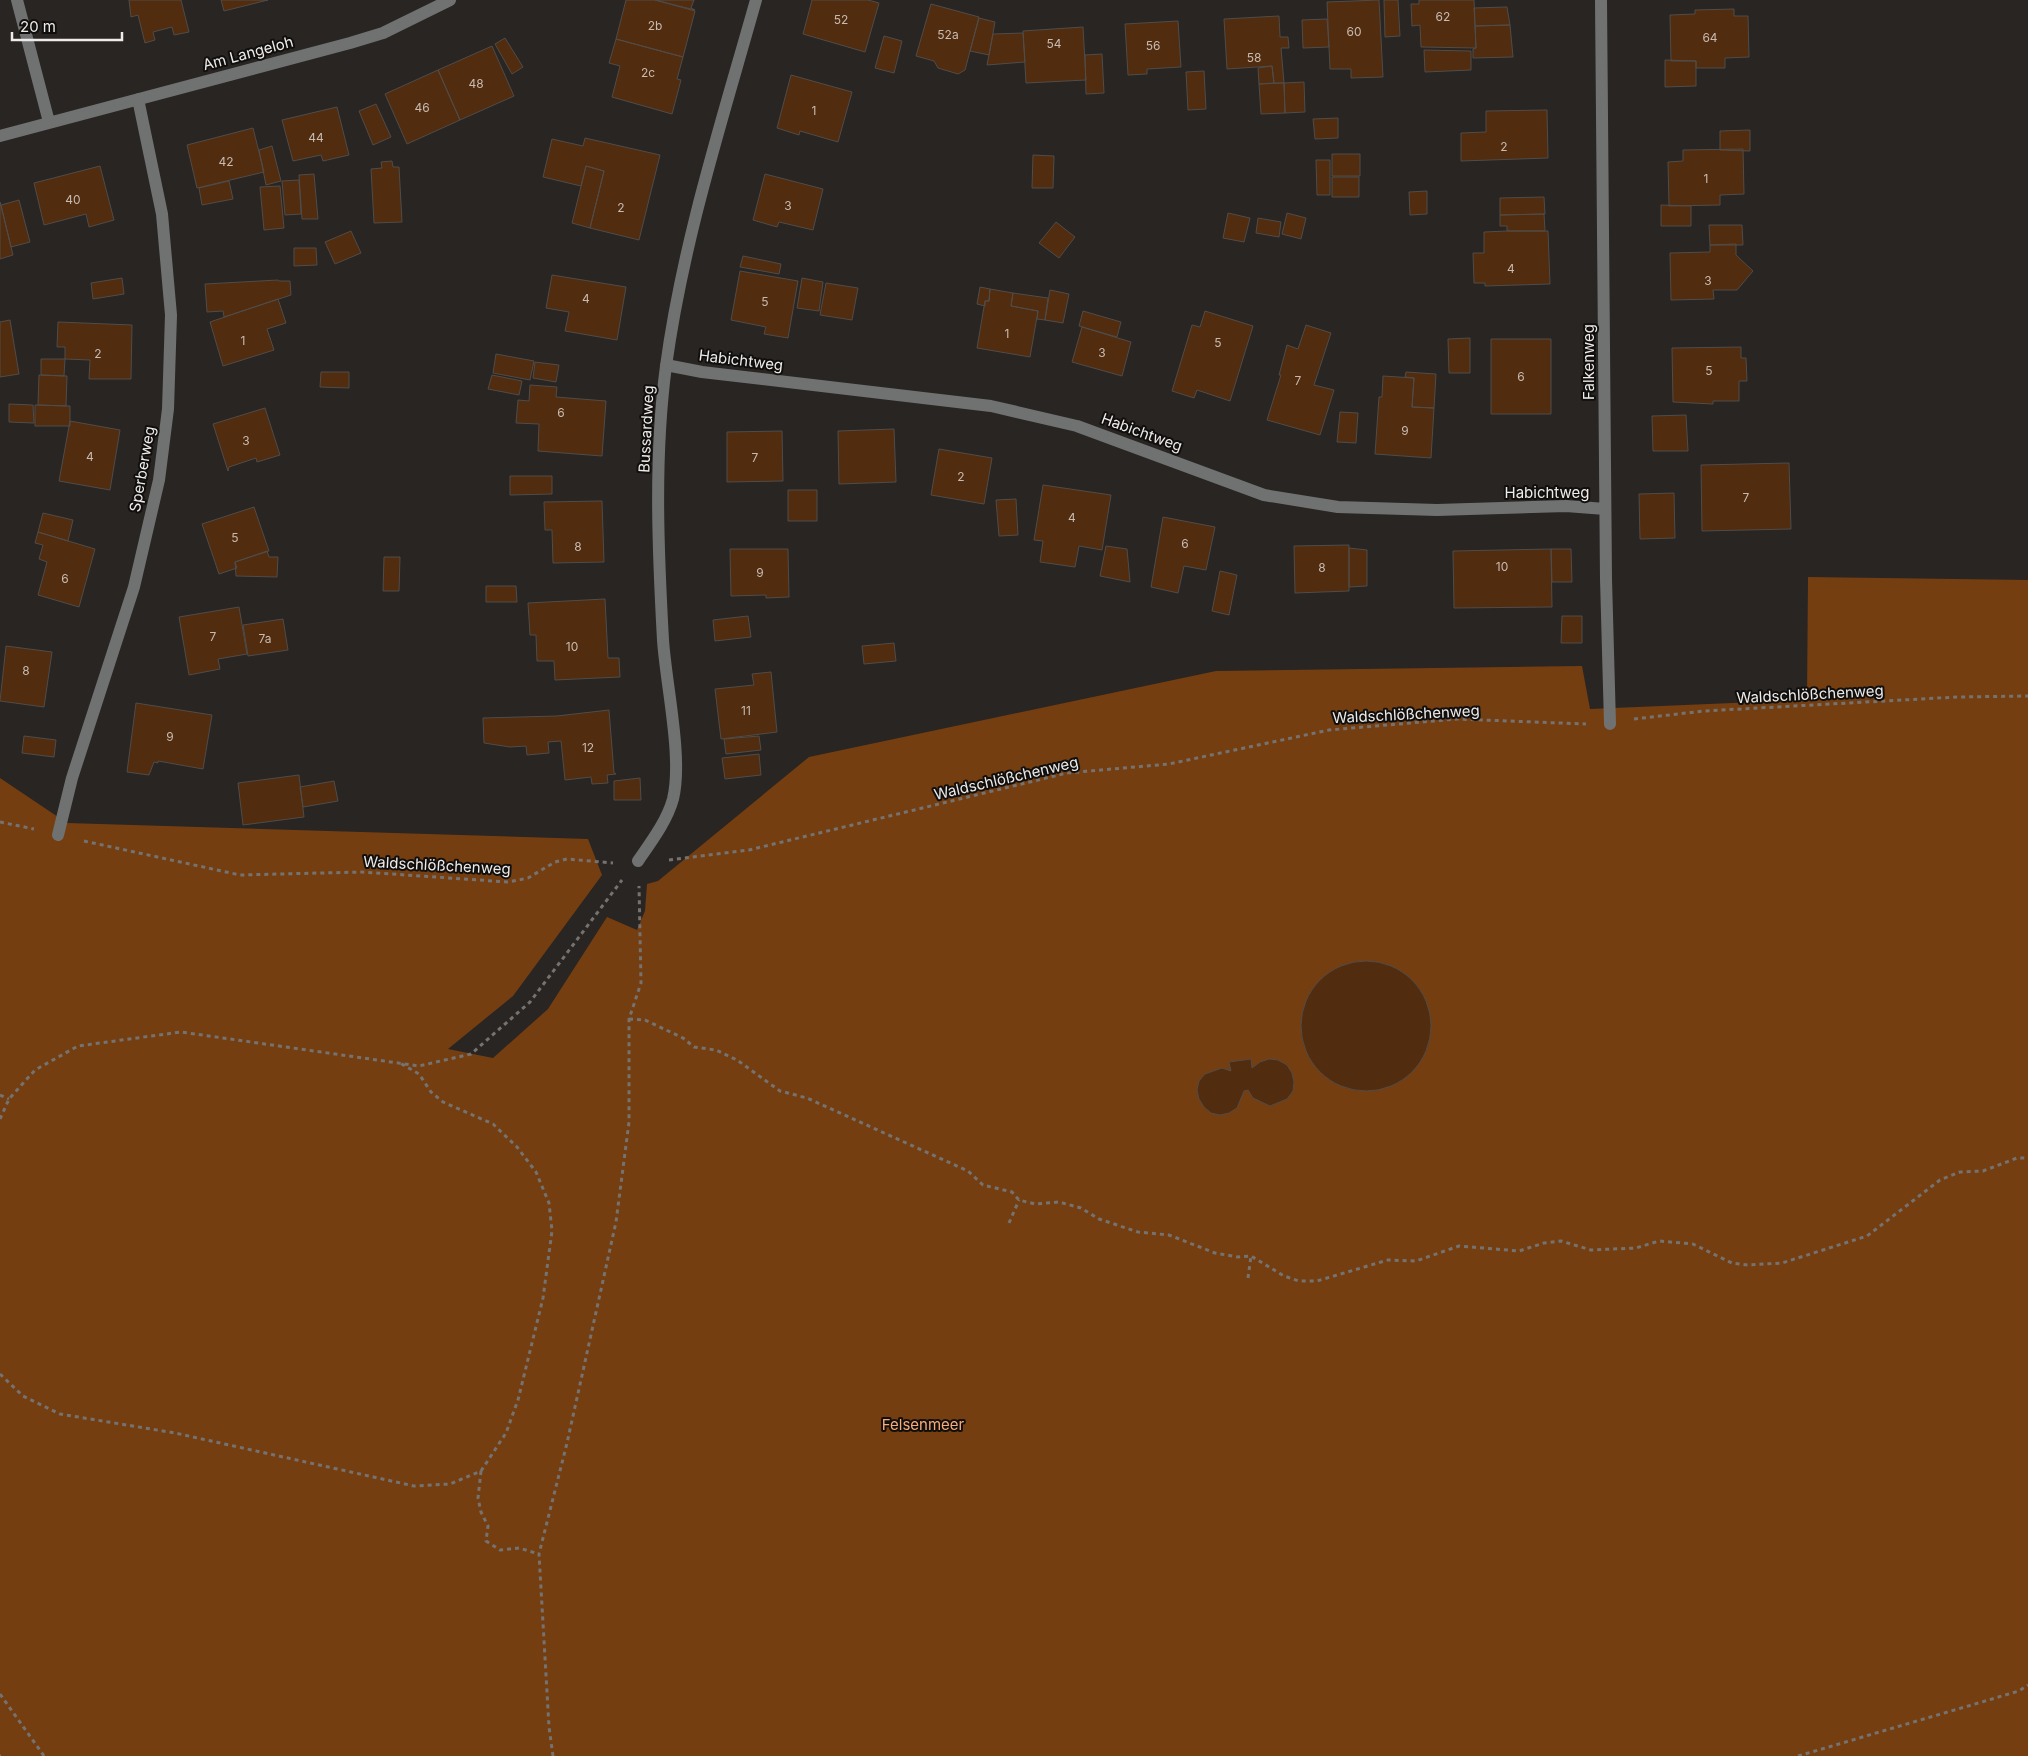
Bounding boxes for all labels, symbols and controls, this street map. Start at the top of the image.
house number: 62 [1436,9,1450,24]
scale bar [12,10,122,42]
house number: 52 [834,12,848,27]
text: 20 m [20,17,56,36]
house number: 2b [648,18,662,33]
house number: 60 [1346,24,1362,39]
house number: 52a [937,27,959,42]
house number: 64 [1702,30,1718,45]
street label: Am Langeloh [201,32,295,74]
house number: 54 [1046,36,1062,51]
house number: 56 [1146,38,1160,53]
house number: 58 [1247,50,1261,65]
house number: 2c [641,65,655,80]
house number: 48 [468,76,484,91]
house number: 46 [414,100,430,115]
house number: 1 [812,103,816,118]
house number: 44 [308,130,324,145]
house number: 2 [1500,139,1508,154]
house number: 42 [218,154,234,169]
house number: 1 [1704,171,1708,186]
house number: 40 [65,192,81,207]
house number: 3 [784,198,792,213]
house number: 2 [617,200,625,215]
house number: 4 [1507,261,1515,276]
house number: 3 [1704,273,1712,288]
house number: 4 [582,291,590,306]
house number: 5 [761,294,769,309]
street label: Falkenweg [1579,324,1598,400]
house number: 1 [1005,326,1009,341]
house number: 1 [241,333,245,348]
house number: 5 [1214,335,1222,350]
street label: Habichtweg [698,345,784,375]
house number: 3 [1098,345,1106,360]
house number: 2 [94,346,102,361]
house number: 5 [1705,363,1713,378]
house number: 6 [1517,369,1525,384]
house number: 7 [1295,373,1302,388]
street label: Bussardweg [634,385,658,473]
house number: 6 [557,405,565,420]
street label: Habichtweg [1099,409,1185,455]
house number: 9 [1401,423,1409,438]
street label: Sperberweg [125,424,159,514]
house number: 3 [242,433,250,448]
house number: 4 [86,449,94,464]
house number: 7 [752,450,759,465]
house number: 2 [957,469,965,484]
street label: Habichtweg [1505,483,1589,502]
house number: 7 [1743,490,1750,505]
house number: 4 [1068,510,1076,525]
house number: 5 [231,530,239,545]
house number: 6 [1181,536,1189,551]
house number: 8 [574,539,582,554]
house number: 10 [1496,559,1508,574]
house number: 8 [1318,560,1326,575]
house number: 9 [756,565,764,580]
house number: 6 [61,571,69,586]
house number: 7 [210,629,217,644]
house number: 7a [259,631,271,646]
house number: 10 [566,639,578,654]
house number: 8 [22,663,30,678]
street label: Waldschlößchenweg [1736,681,1884,707]
street label: Waldschlößchenweg [1332,701,1480,727]
house number: 11 [741,703,751,718]
house number: 9 [166,729,174,744]
house number: 12 [582,740,594,755]
street label: Waldschlößchenweg [932,752,1080,804]
street label: Waldschlößchenweg [363,852,511,878]
park label: Felsenmeer [882,1415,965,1434]

